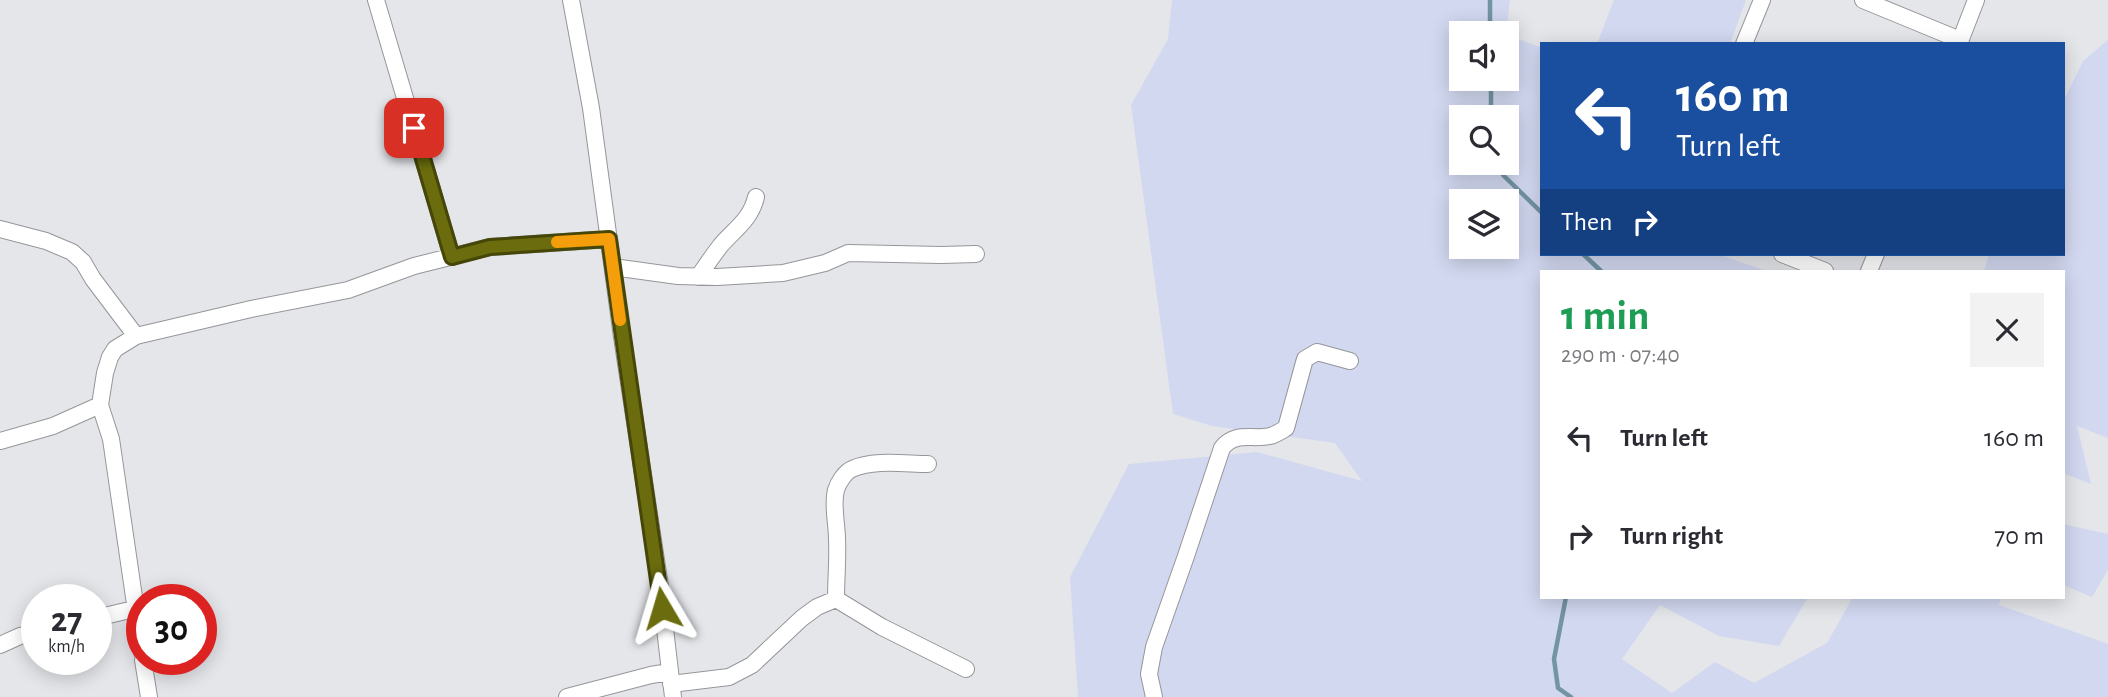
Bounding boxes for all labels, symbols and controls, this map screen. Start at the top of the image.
map controls [1449,21,1519,259]
button: sound [1449,21,1519,91]
icon: left [1561,70,1652,161]
text: 160 m [1676,72,1790,121]
pin [384,98,444,158]
button: search [1449,105,1519,175]
icon: arrive [395,109,433,147]
text: Turn left [1676,130,1780,162]
button: layers [1449,189,1519,259]
icon: right [1626,203,1664,241]
text: Then [1561,209,1612,235]
button: close [1970,293,2044,367]
text: 1 min [1561,295,1650,337]
text: 290 m · 07:40 [1561,344,1680,367]
icon: left [1561,419,1599,457]
text: Turn left [1620,425,1708,451]
text: 160 m [1984,425,2044,451]
icon: right [1561,517,1599,555]
text: Turn right [1620,523,1723,549]
text: 70 m [1994,523,2044,549]
position arrow [625,571,699,645]
speed limit sign: 30 [126,584,217,675]
text: 27 [51,603,82,638]
text: km/h [48,638,85,656]

